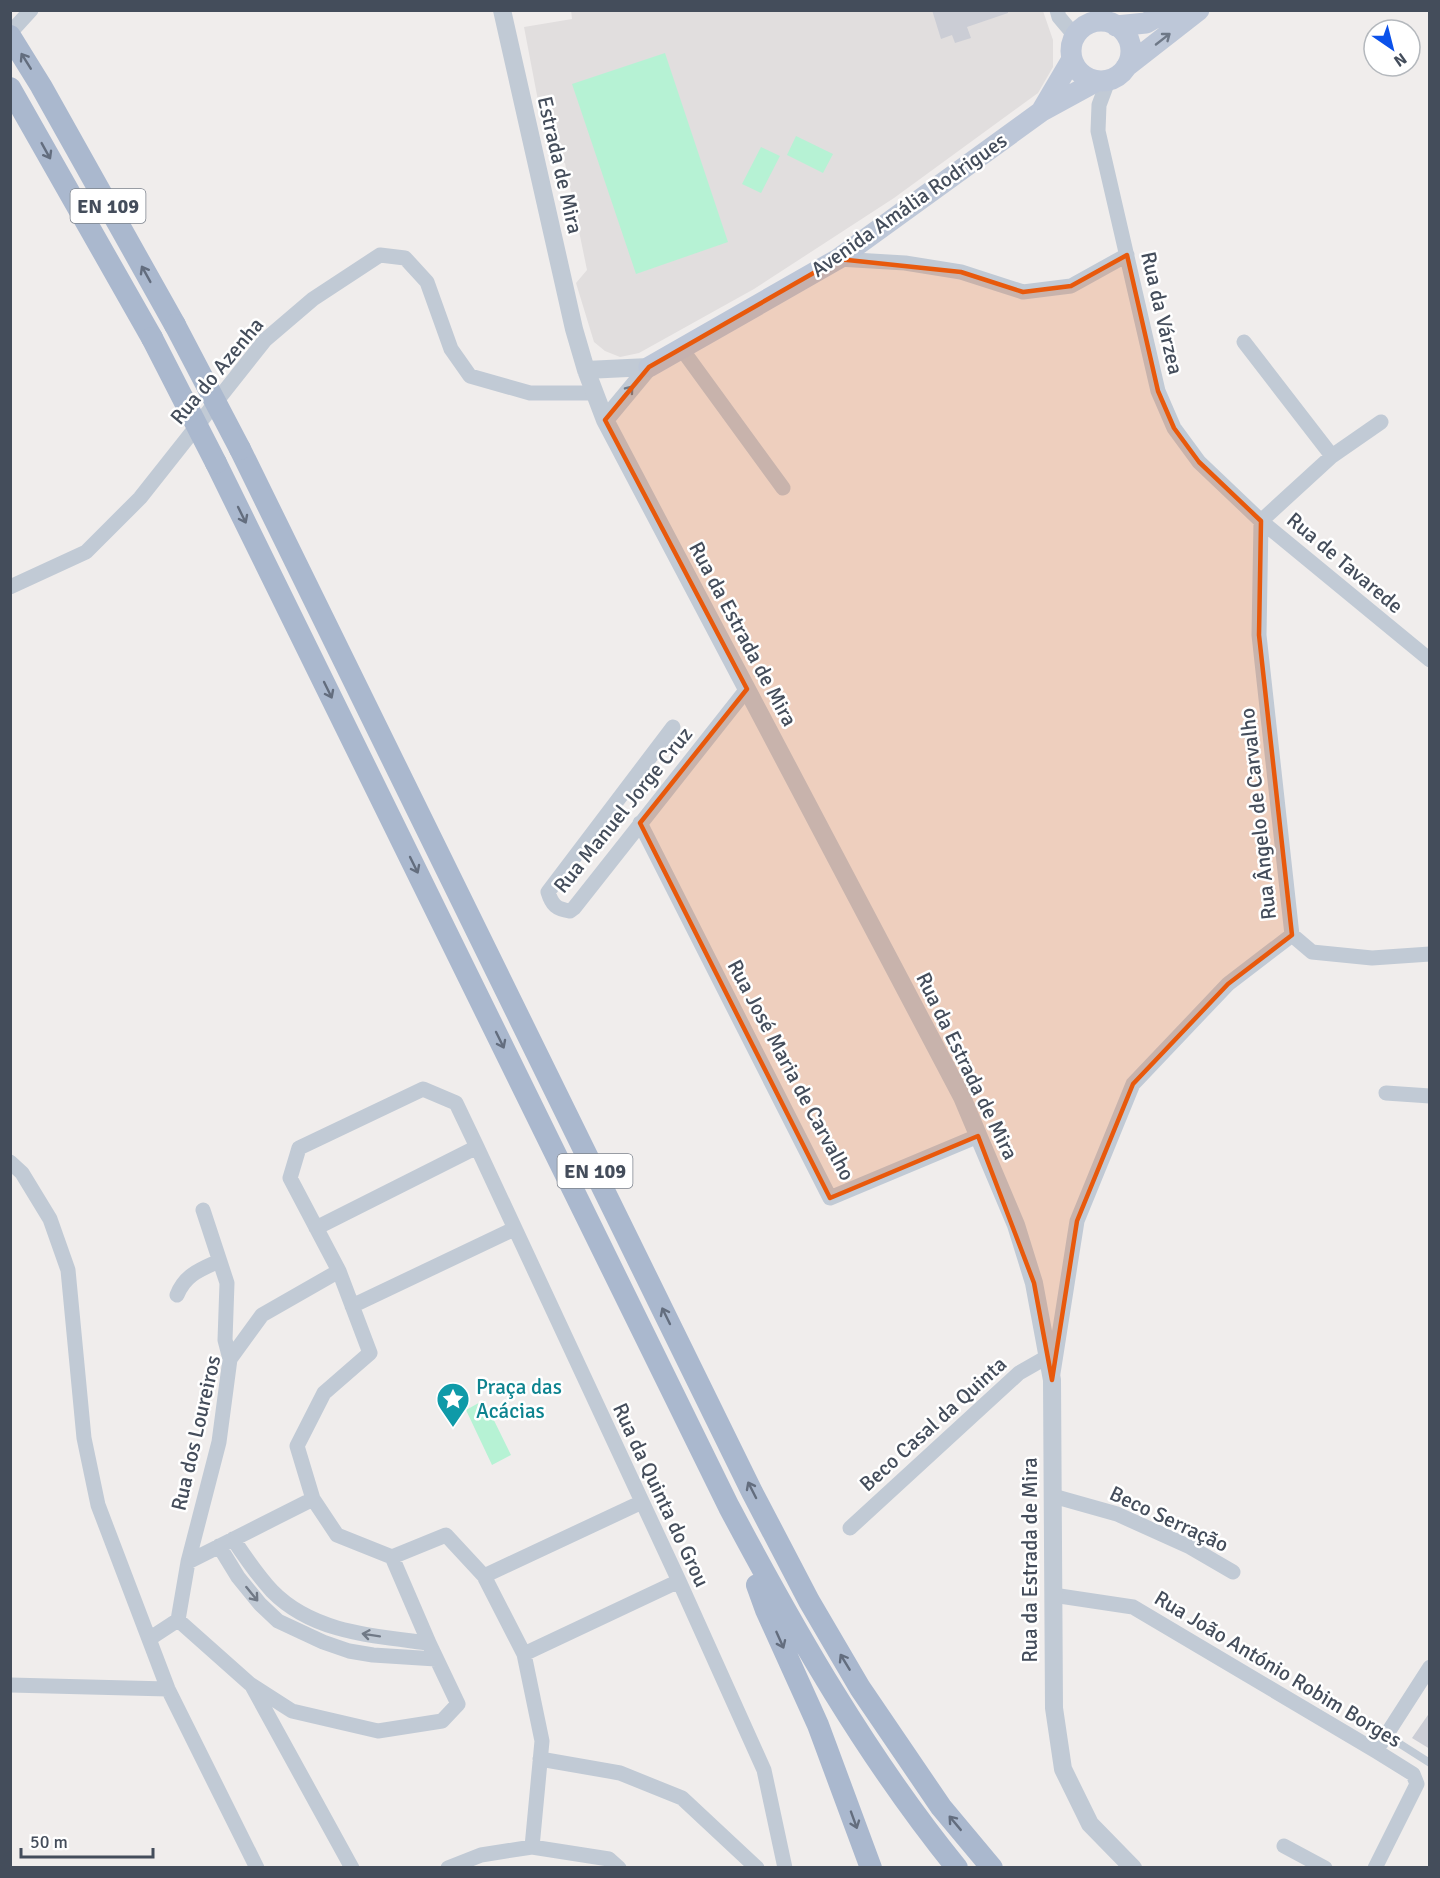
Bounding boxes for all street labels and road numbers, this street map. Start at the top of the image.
street label: Estrada de Mira [532,94,588,236]
street label: Avenida Amália Rodrigues [806,127,1012,283]
road number: EN 109 [70,189,146,223]
street label: Rua da Várzea [1135,249,1189,377]
street label: Rua do Azenha [165,312,269,430]
street label: Rua de Tavarede [1282,507,1408,619]
street label: Rua da Estrada de Mira [683,537,803,731]
street label: Rua Ângelo de Carvalho [1234,707,1282,921]
street label: Rua Manuel Jorge Cruz [548,722,698,898]
street label: Rua José Maria de Carvalho [722,955,860,1185]
street label: Rua da Estrada de Mira [910,968,1024,1164]
road number: EN 109 [558,1154,632,1188]
street label: Beco Casal da Quinta [854,1351,1012,1497]
street label: Rua dos Loureiros [165,1353,227,1513]
street label: Rua da Quinta do Grou [607,1399,715,1591]
street label: Rua da Estrada de Mira [1017,1457,1043,1663]
street label: Beco Serração [1106,1480,1232,1558]
street label: Rua João António Robim Borges [1150,1585,1406,1753]

